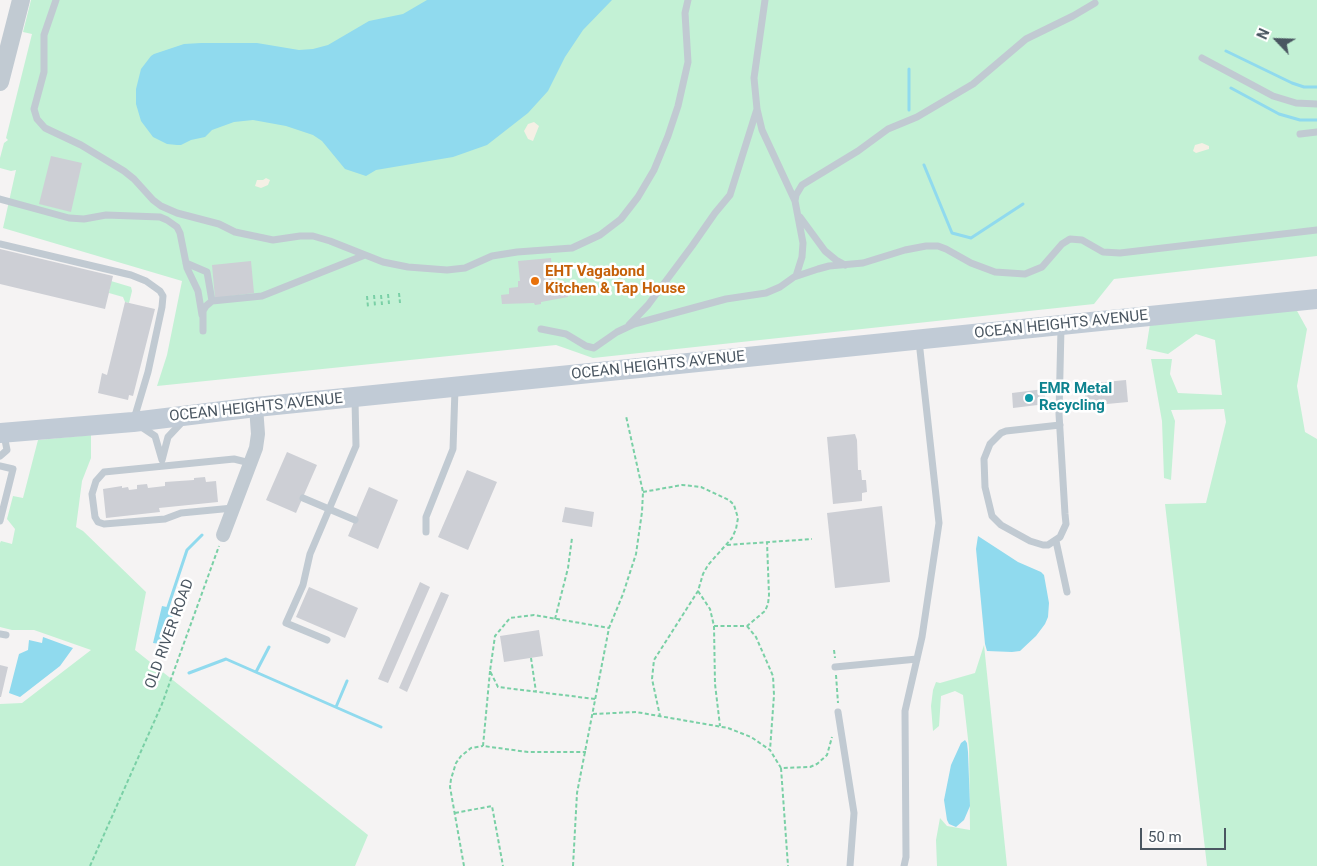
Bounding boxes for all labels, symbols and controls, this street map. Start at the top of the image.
north arrow [1252,15,1302,65]
text: N [1254,26,1273,42]
place label: EHT Vagabond Kitchen & Tap House [545,263,685,298]
marker: EHT Vagabond Kitchen & Tap House [529,275,541,287]
street label: OCEAN HEIGHTS AVENUE [973,307,1149,343]
street label: OCEAN HEIGHTS AVENUE [570,348,746,384]
place label: EMR Metal Recycling [1039,380,1112,415]
street label: OCEAN HEIGHTS AVENUE [168,390,344,426]
marker: EMR Metal Recycling [1023,392,1035,404]
street label: OLD RIVER ROAD [142,577,198,691]
scale bar [1142,818,1228,850]
text: 50 m [1148,828,1182,846]

